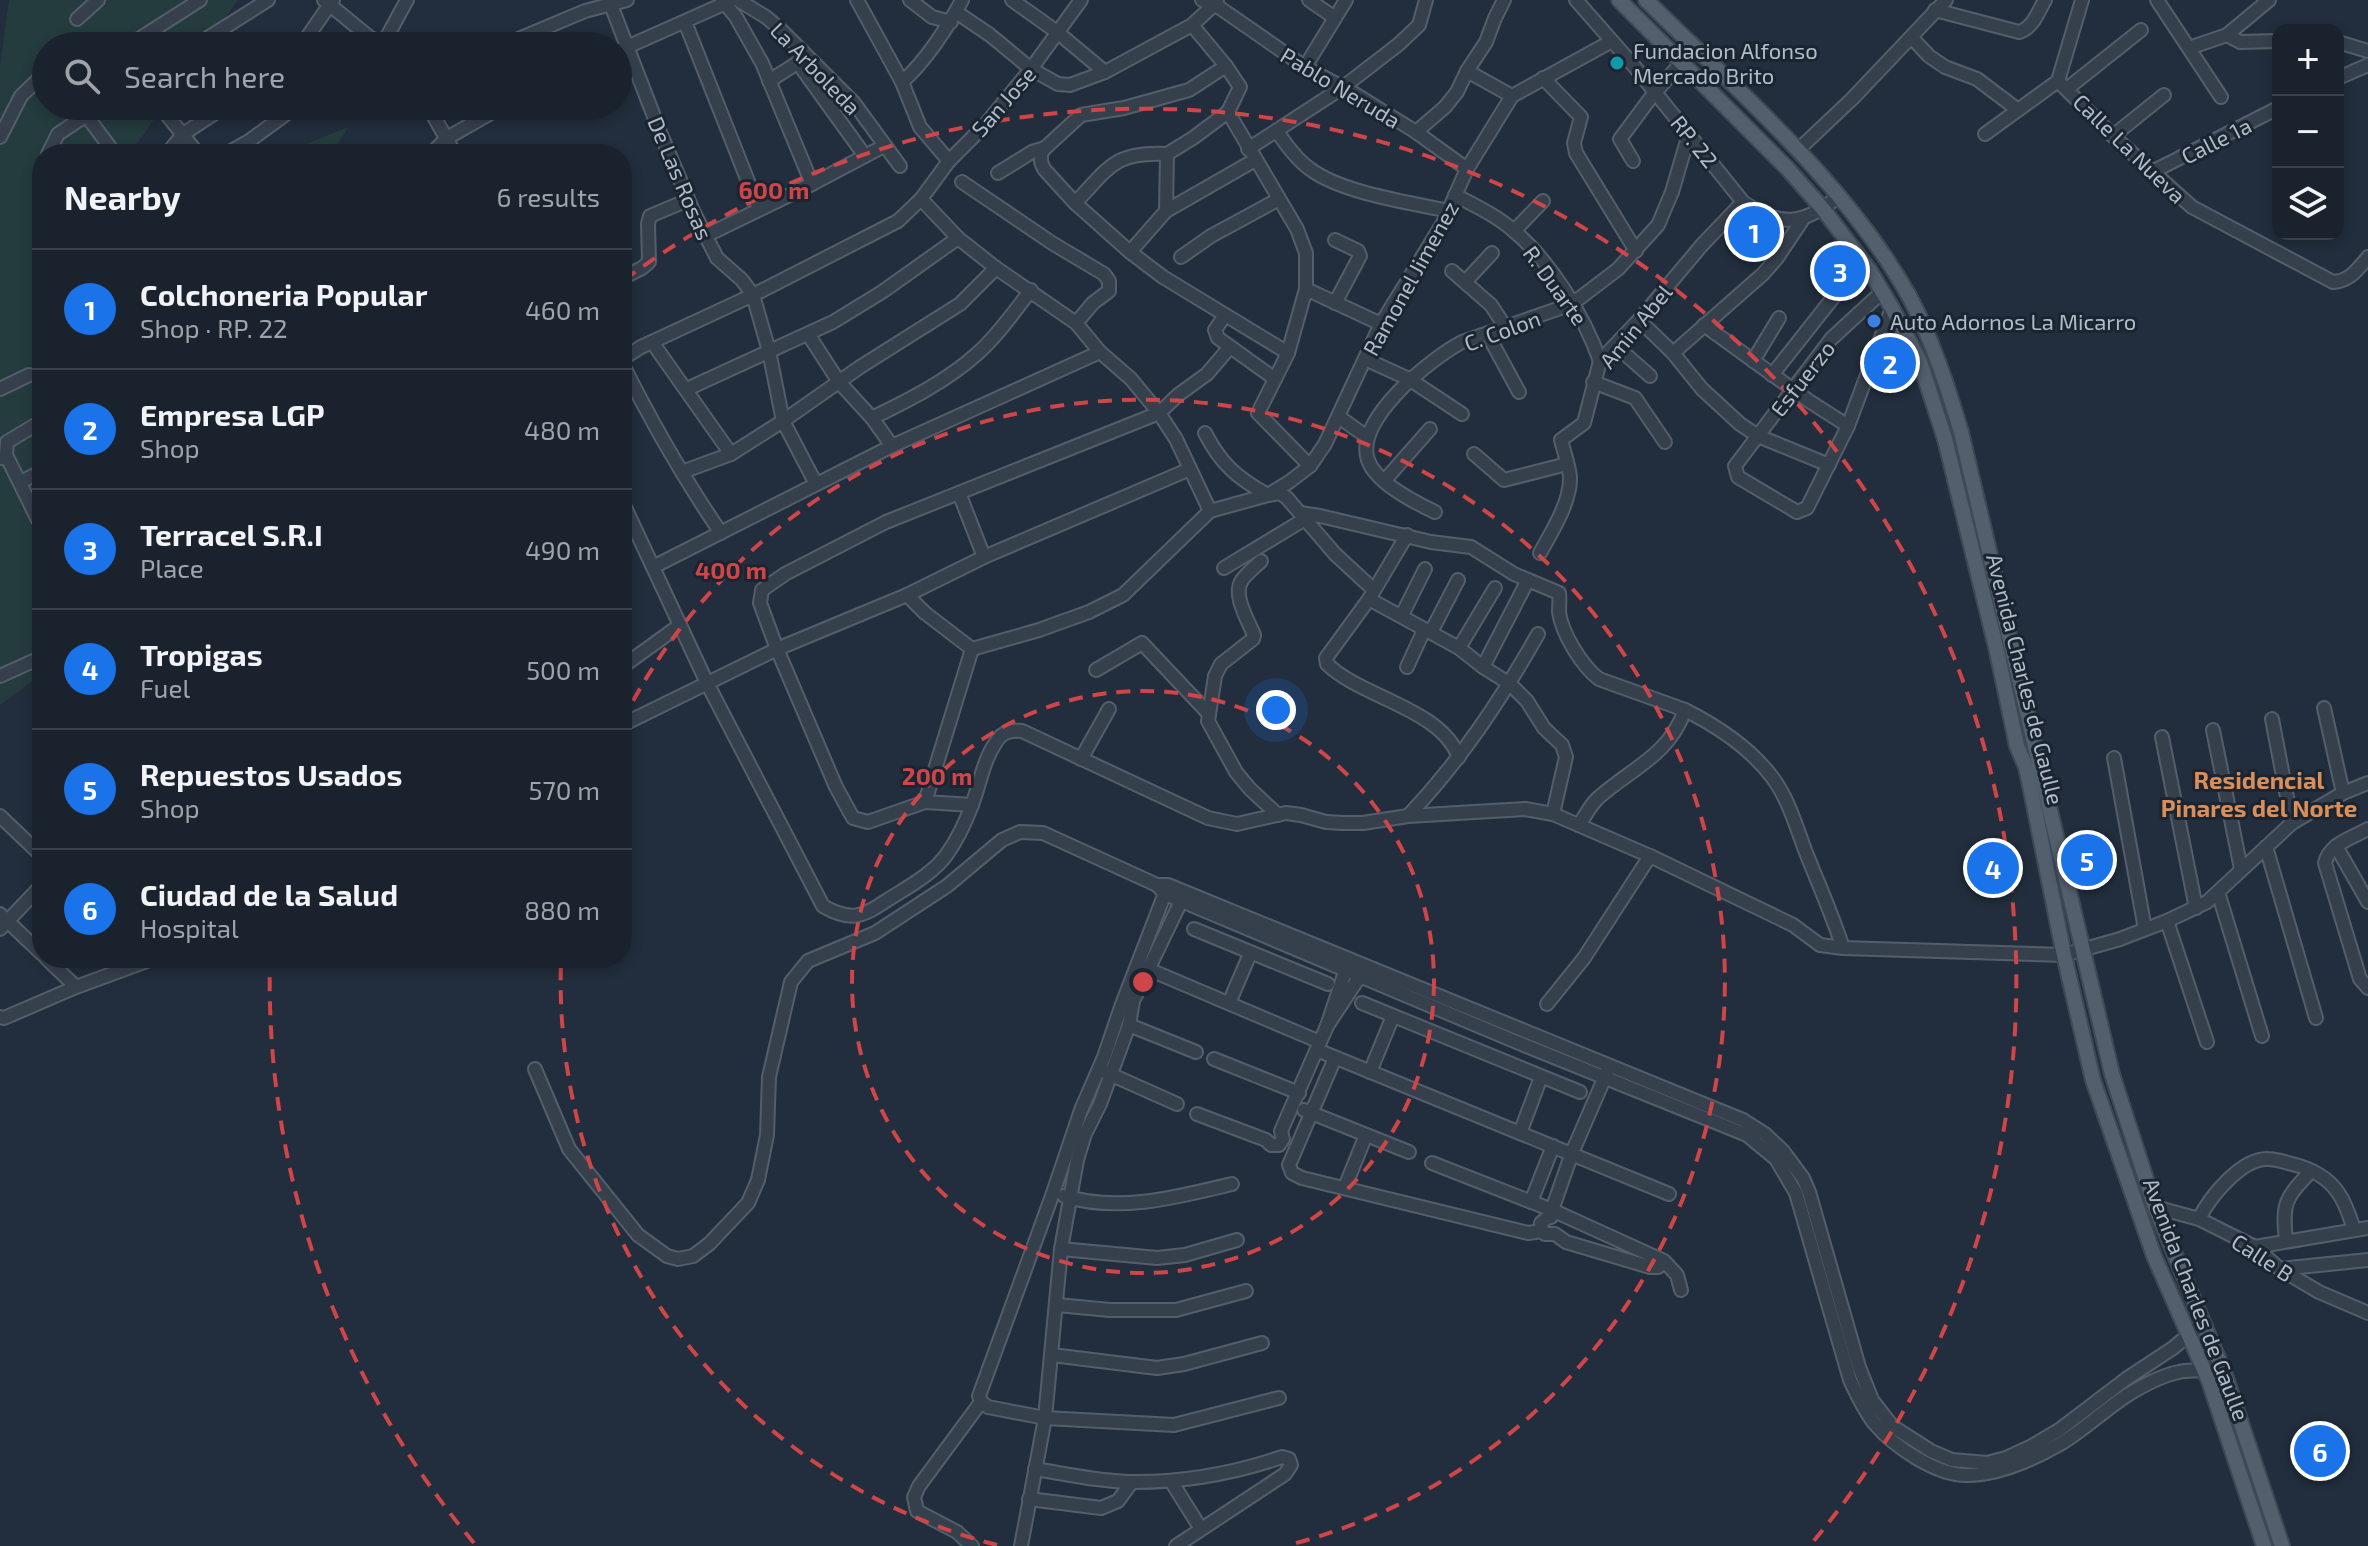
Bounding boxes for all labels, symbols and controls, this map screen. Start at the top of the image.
street label: La Arboleda [766,16,866,120]
map controls [2272,24,2344,240]
button: + [2272,24,2344,96]
search box [32,32,632,120]
place label: Fundacion Alfonso Mercado Brito [1633,37,1818,88]
street label: Pablo Neruda [1277,41,1405,133]
icon: search [60,54,104,98]
marker: Fundacion Alfonso Mercado Brito [1608,54,1626,72]
text: Search here [124,58,285,94]
street label: San Jose [965,61,1041,141]
street label: Calle La Nueva [2068,88,2192,208]
button: − [2272,96,2344,168]
street label: RP. 22 [1666,110,1724,172]
street label: Calle 1a [2177,111,2255,169]
street label: De Las Rosas [643,113,719,243]
button: layers [2272,168,2344,240]
text: 600 m [739,175,809,204]
text: Nearby [64,176,181,217]
text: 6 results [497,181,600,212]
street label: Ramonel Jimenez [1357,196,1463,360]
pin: 1 [1728,202,1780,262]
street label: R. Duarte [1519,240,1593,330]
pin: 3 [1814,241,1866,301]
text: Colchoneria Popular [140,276,428,312]
street label: Amin Abel [1593,279,1677,373]
text: 1 [84,294,96,325]
text: 460 m [525,294,600,325]
street label: C. Colon [1460,304,1544,356]
place label: Auto Adornos La Micarro [1890,308,2136,334]
text: Shop · RP. 22 [140,312,288,343]
marker: Auto Adornos La Micarro [1865,312,1883,330]
pin: 2 [1864,333,1916,393]
street label: Esfuerzo [1764,335,1840,421]
text: Empresa LGP [140,396,324,432]
text: 2 [82,414,98,445]
text: 480 m [524,414,600,445]
text: Shop [140,432,200,463]
text: Terracel S.R.I [140,516,323,552]
text: 3 [83,534,97,565]
text: 490 m [525,534,600,565]
street label: Avenida Charles de Gaulle [1982,551,2070,807]
text: Place [140,552,204,583]
text: 400 m [695,555,767,584]
text: Tropigas [140,636,263,672]
text: 4 [82,654,98,685]
text: 500 m [526,654,600,685]
text: Fuel [140,672,190,703]
your location [1256,690,1296,730]
text: Repuestos Usados [140,756,402,792]
text: 200 m [902,761,972,790]
district label: Residencial Pinares del Norte [2161,765,2357,822]
text: 5 [83,774,97,805]
text: 570 m [528,774,600,805]
text: Shop [140,792,200,823]
pin: 5 [2061,830,2113,890]
pin: 4 [1967,838,2019,898]
text: Ciudad de la Salud [140,876,398,912]
text: 6 [82,894,98,925]
text: 880 m [524,894,600,925]
text: Hospital [140,912,239,943]
centre of rings [1129,968,1157,996]
street label: Avenida Charles de Gaulle [2139,1174,2255,1424]
street label: Calle B [2227,1228,2299,1286]
pin: 6 [2294,1421,2346,1481]

